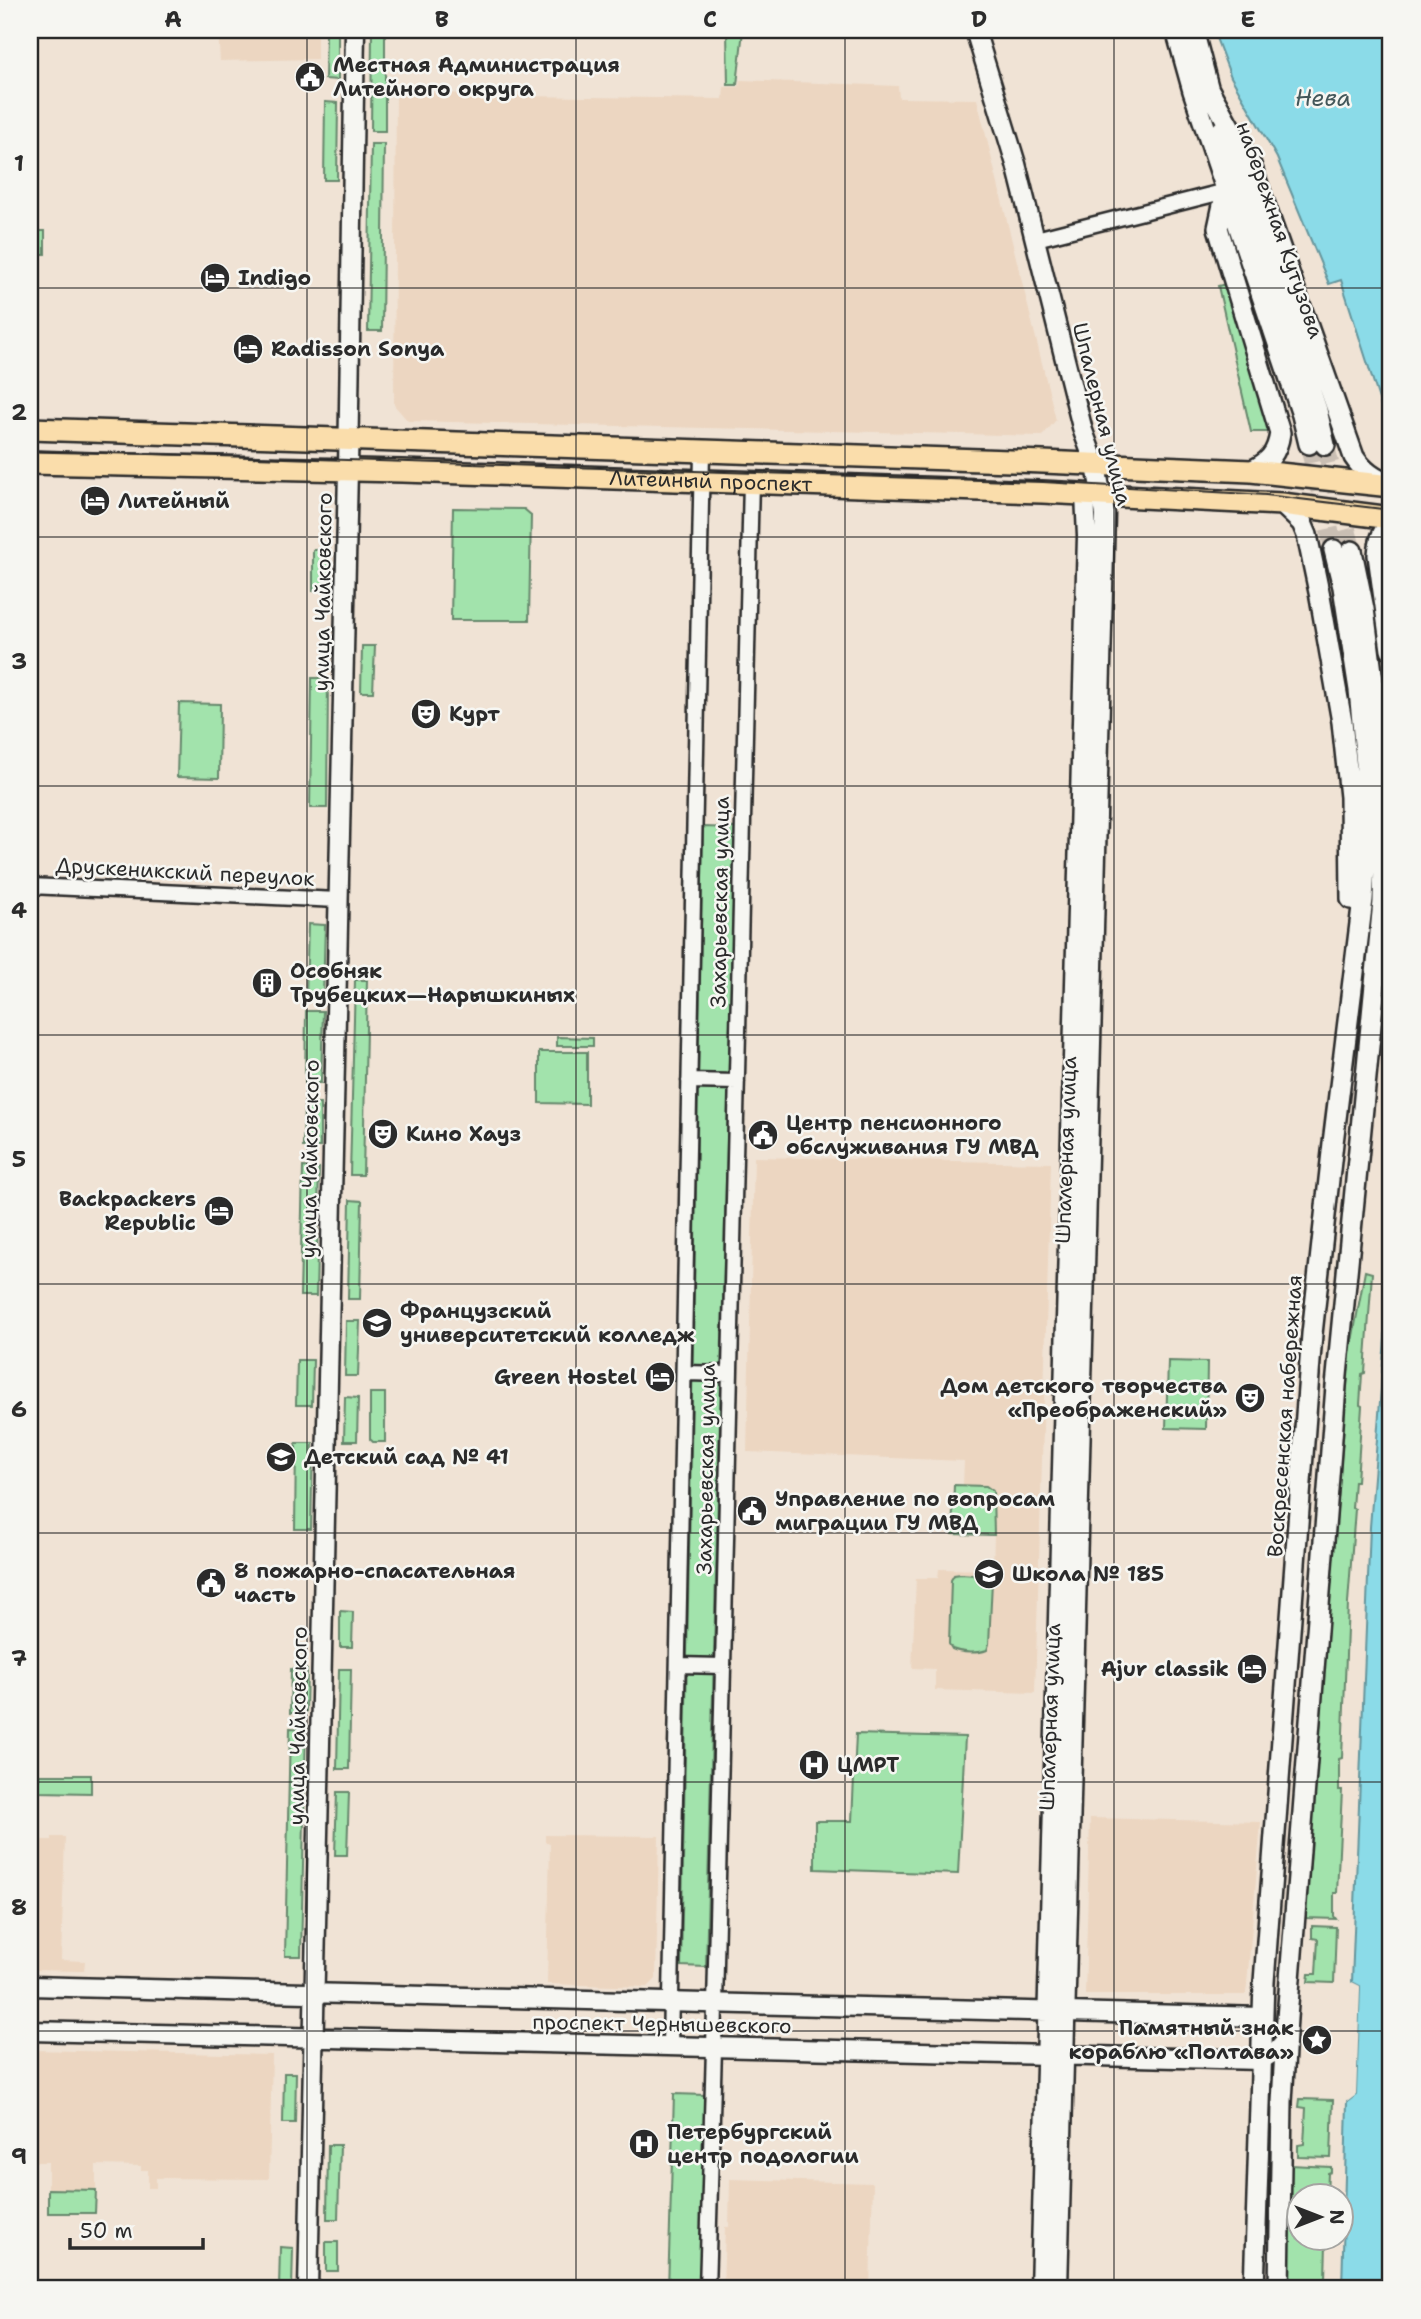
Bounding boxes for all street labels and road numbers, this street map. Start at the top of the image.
street label: набережная Кутузова [1230,118,1330,342]
street label: Шпалерная улица [1066,320,1138,508]
street label: Литейный проспект [609,464,813,498]
street label: улица Чайковского [307,492,339,692]
street label: Захарьевская улица [704,796,736,1008]
street label: Друскеникский переулок [55,851,315,893]
street label: Шпалерная улица [1049,1056,1083,1244]
street label: улица Чайковского [294,1059,326,1259]
street label: Воскресенская набережная [1261,1274,1309,1558]
street label: Захарьевская улица [690,1363,722,1575]
street label: Шпалерная улица [1033,1623,1067,1811]
street label: улица Чайковского [282,1626,314,1826]
street label: проспект Чернышевского [532,2008,792,2040]

